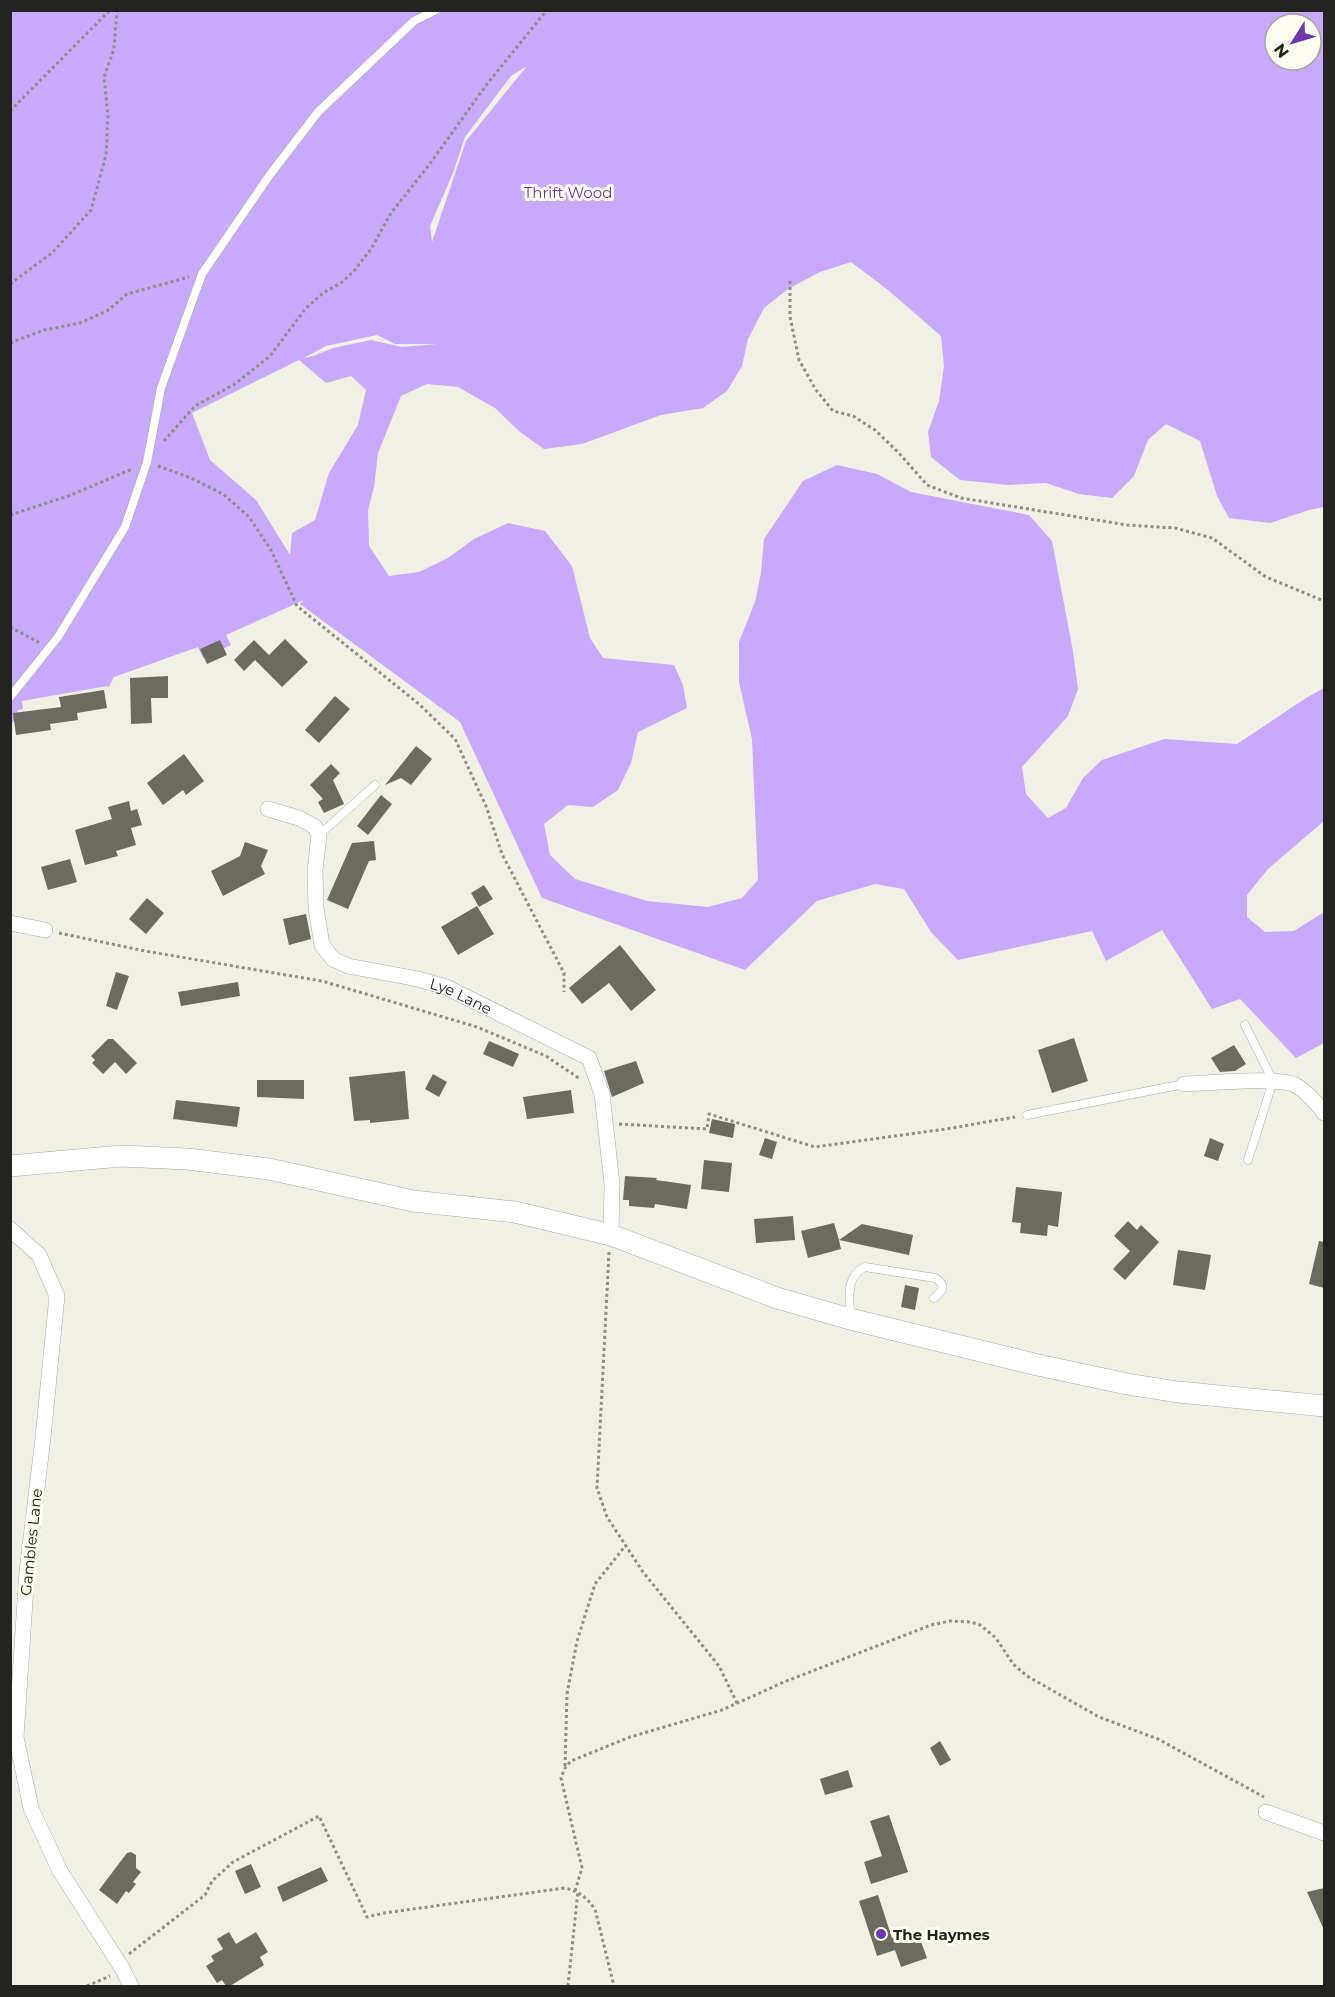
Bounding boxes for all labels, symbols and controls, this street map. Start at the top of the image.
north arrow [1263,12,1323,72]
text: N [1270,40,1293,62]
park label: Thrift Wood [524,183,612,202]
street label: Lye Lane [428,973,495,1018]
street label: Gambles Lane [16,1487,46,1597]
place label: The Haymes [893,1925,990,1944]
marker: The Haymes [874,1927,888,1941]

